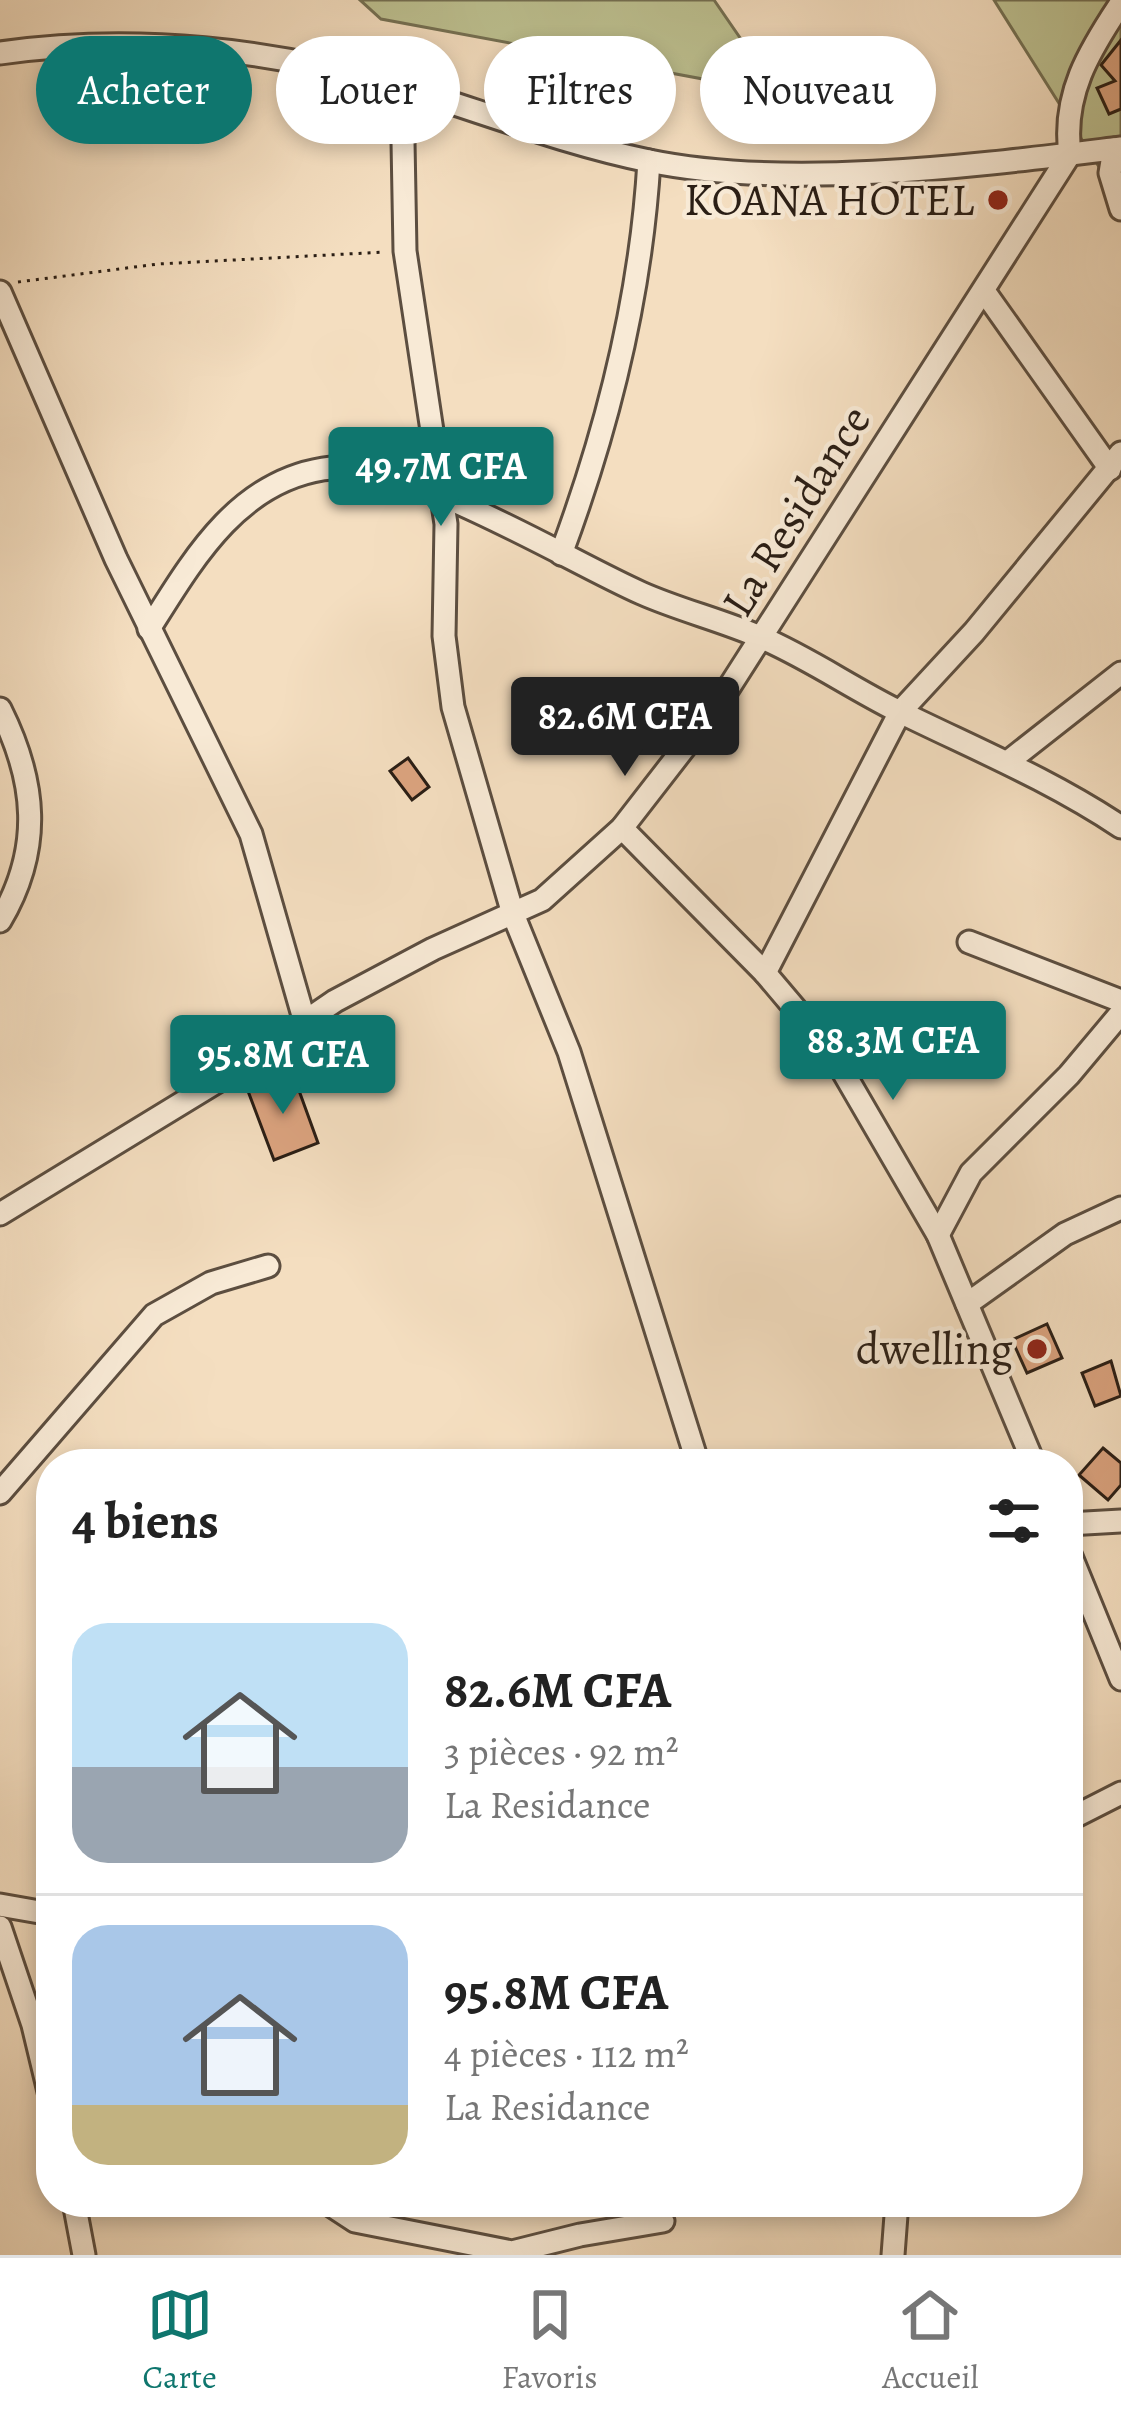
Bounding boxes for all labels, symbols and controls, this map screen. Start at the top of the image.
chip: Acheter [36,36,252,144]
chip: Louer [276,36,460,144]
chip: Filtres [484,36,676,144]
chip: Nouveau [700,36,936,144]
place label: KOANA HOTEL [684,169,974,231]
marker: KOANA HOTEL [985,187,1011,213]
street label: La Residance [707,394,885,628]
pin: 49.7M CFA [304,427,578,529]
text: 49.7M CFA [355,439,527,492]
pin: 82.6M CFA [488,677,762,779]
text: 82.6M CFA [538,689,712,742]
pin: 88.3M CFA [756,1001,1030,1103]
text: 88.3M CFA [807,1013,979,1066]
pin: 95.8M CFA [146,1015,420,1117]
text: 95.8M CFA [197,1027,369,1080]
place label: dwelling [856,1318,1013,1380]
marker: dwelling [1024,1336,1050,1362]
text: 4 biens [72,1486,219,1556]
icon: filters [981,1488,1047,1554]
text: 82.6M CFA [444,1655,671,1725]
icon: home [168,1671,312,1815]
text: 3 pièces · 92 m² [444,1725,679,1778]
text: La Residance [444,1778,650,1831]
text: 95.8M CFA [444,1957,668,2027]
icon: home [168,1973,312,2117]
text: 4 pièces · 112 m² [444,2027,689,2080]
text: La Residance [444,2080,650,2133]
tab: Carte [142,2282,217,2399]
tab: Favoris [502,2282,598,2399]
tab: Accueil [882,2282,979,2399]

